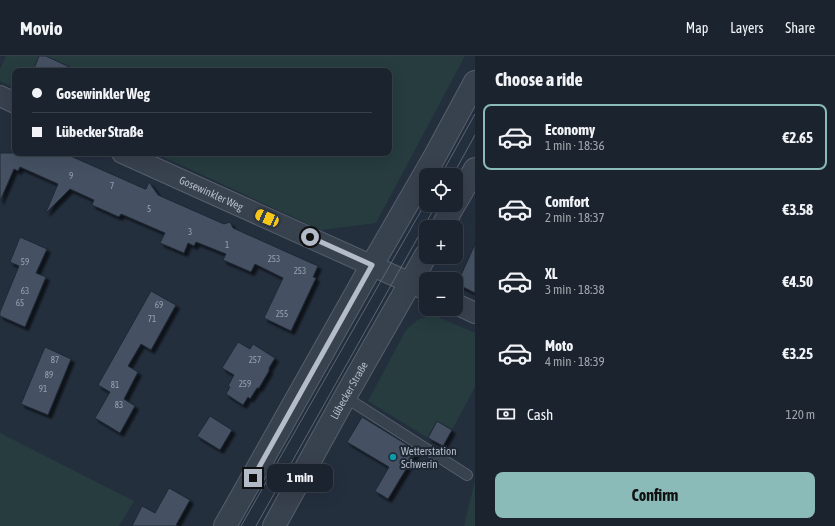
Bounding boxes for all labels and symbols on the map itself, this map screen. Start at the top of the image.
house number: 9 [69,171,73,181]
street label: Gosewinkler Weg [177,174,246,213]
house number: 7 [110,181,114,191]
house number: 5 [147,204,151,214]
car [254,208,280,228]
house number: 3 [188,227,192,237]
route start [301,228,319,246]
house number: 1 [225,240,229,250]
house number: 253 [268,254,280,264]
house number: 59 [21,257,29,267]
house number: 253 [294,266,306,276]
house number: 63 [21,286,29,296]
house number: 65 [16,298,24,308]
house number: 69 [155,300,163,310]
house number: 255 [276,309,288,319]
house number: 71 [148,314,156,324]
house number: 87 [51,355,59,365]
house number: 257 [249,355,261,365]
street label: Lübecker Straße [328,359,370,421]
house number: 89 [45,370,53,380]
house number: 259 [239,379,251,389]
house number: 81 [111,380,119,390]
house number: 91 [39,384,47,394]
house number: 83 [115,400,123,410]
place label: Wetterstation Schwerin [401,445,456,470]
marker: Wetterstation Schwerin [388,452,398,462]
callout: 1 min [267,464,333,492]
route end [244,469,262,487]

